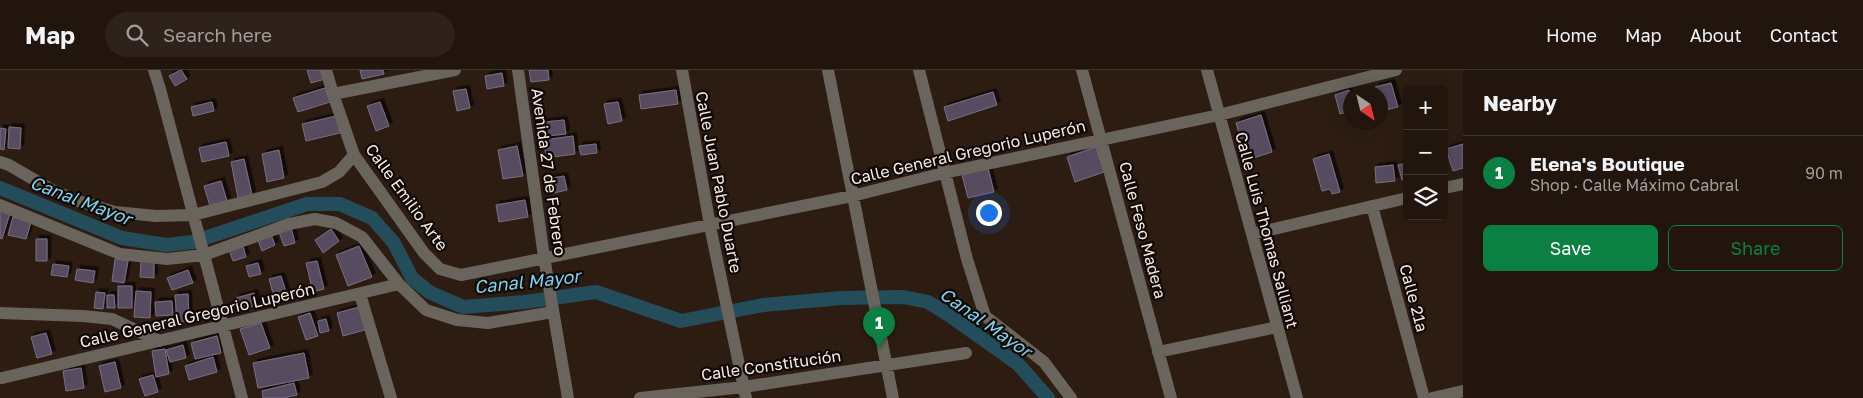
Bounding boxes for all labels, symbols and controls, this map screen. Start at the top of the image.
search box [105,12,455,57]
text: Map [25,20,75,49]
icon: search [123,21,151,49]
text: Search here [163,23,272,46]
text: Home [1546,24,1597,46]
text: Map [1625,24,1662,46]
text: About [1690,24,1742,46]
text: Contact [1770,24,1838,46]
north arrow [1343,85,1388,130]
map controls [1403,85,1448,220]
button: + [1403,85,1448,130]
street label: Avenida 27 de Febrero [527,87,571,257]
street label: Calle Juan Pablo Duarte [692,89,746,275]
text: Nearby [1483,90,1557,116]
street label: Calle General Gregorio Luperón [849,115,1087,189]
street label: Calle Luis Thomas Salliant [1231,130,1303,330]
button: − [1403,130,1448,175]
street label: Calle Emilio Arte [361,140,453,254]
text: Elena's Boutique [1530,152,1685,175]
street label: Calle Feso Madera [1115,159,1171,301]
text: 1 [1495,163,1503,183]
text: 90 m [1805,163,1843,183]
water label: Canal Mayor [27,171,138,230]
button: layers [1403,175,1448,220]
text: Shop · Calle Máximo Cabral [1530,175,1739,195]
your location [976,200,1002,226]
button: Save [1483,225,1658,271]
button: Share [1668,225,1843,271]
street label: Calle 21ª [1395,262,1433,334]
water label: Canal Mayor [473,264,584,298]
street label: Calle General Gregorio Luperón [78,278,316,352]
water label: Canal Mayor [936,282,1038,363]
pin: 1 [863,307,895,348]
street label: Calle Constitución [700,345,842,385]

